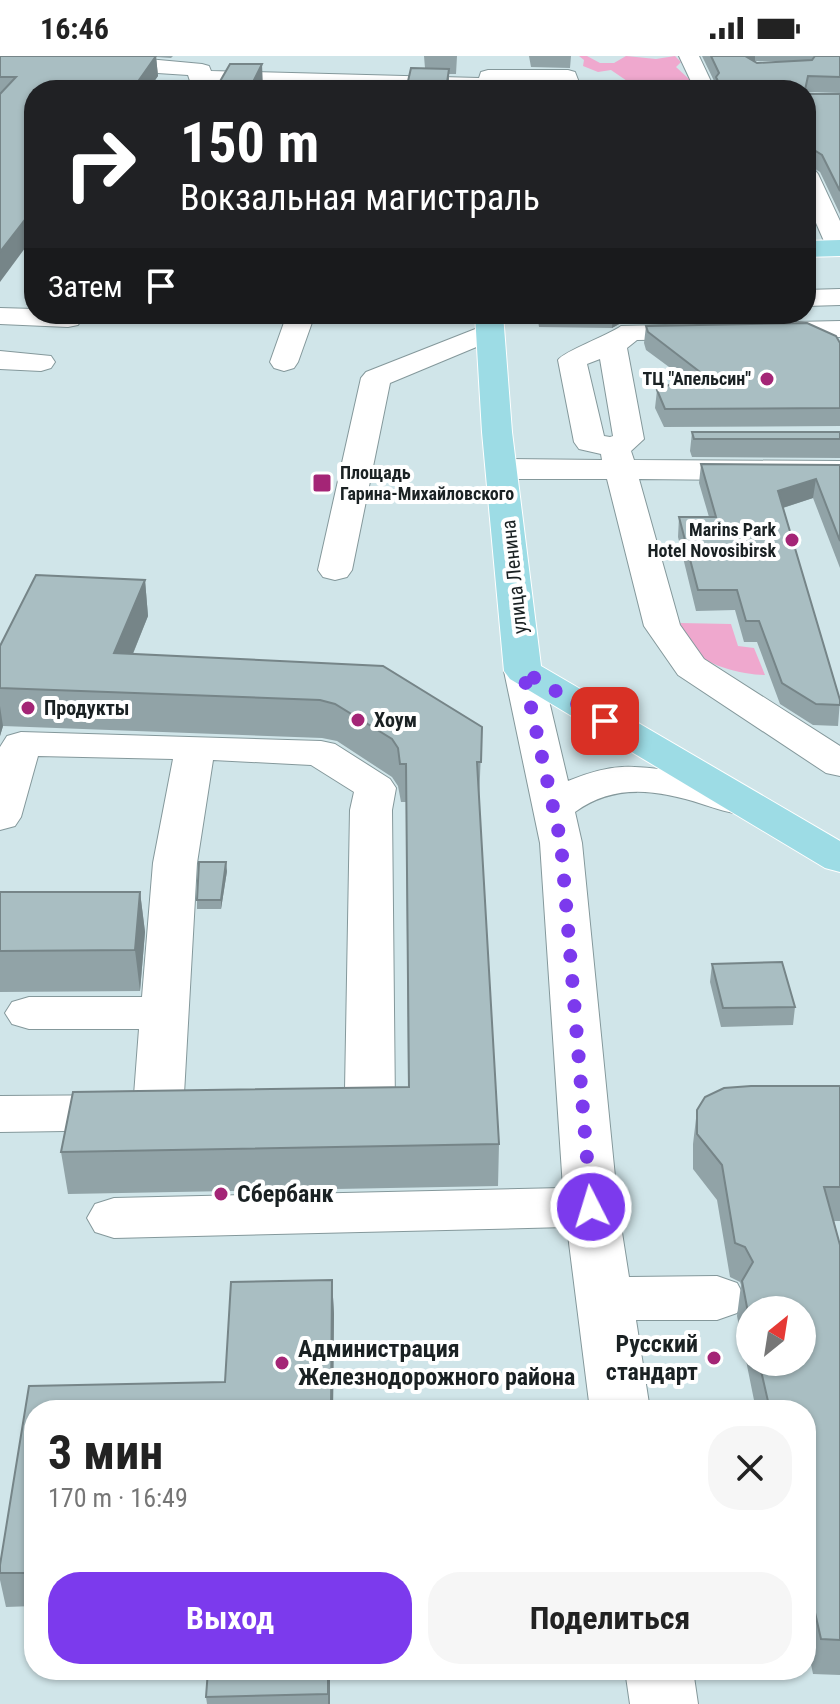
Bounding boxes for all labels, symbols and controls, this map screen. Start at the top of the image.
text: 16:46 [40,11,109,46]
text: 150 m [180,110,319,176]
icon: right [48,112,152,216]
text: Вокзальная магистраль [180,177,540,219]
icon: arrive [139,264,183,308]
text: Затем [48,269,123,304]
place label: ТЦ "Апельсин" [642,368,751,389]
marker: ТЦ "Апельсин" [758,370,776,388]
place label: Площадь Гарина-Михайловского [340,462,514,504]
marker: Площадь Гарина-Михайловского [311,472,333,494]
street label: улица Ленина [496,519,532,635]
place label: Marins Park Hotel Novosibirsk [648,519,776,561]
marker: Marins Park Hotel Novosibirsk [783,531,801,549]
pin [571,687,639,755]
place label: Продукты [44,696,129,720]
marker: Продукты [19,699,37,717]
icon: arrive [583,699,627,743]
place label: Хоум [374,708,417,732]
marker: Хоум [349,711,367,729]
position arrow [549,1165,633,1249]
place label: Сбербанк [237,1180,334,1208]
marker: Сбербанк [212,1185,230,1203]
north arrow [736,1296,816,1376]
map controls [736,1296,816,1376]
place label: Русский стандарт [606,1330,698,1386]
place label: Администрация Железнодорожного района [298,1335,575,1391]
marker: Русский стандарт [705,1349,723,1367]
marker: Администрация Железнодорожного района [273,1354,291,1372]
text: 3 мин [48,1424,163,1481]
button: close [708,1426,792,1510]
text: 170 m · 16:49 [48,1483,188,1513]
button: Выход [48,1572,412,1664]
button: Поделиться [428,1572,792,1664]

